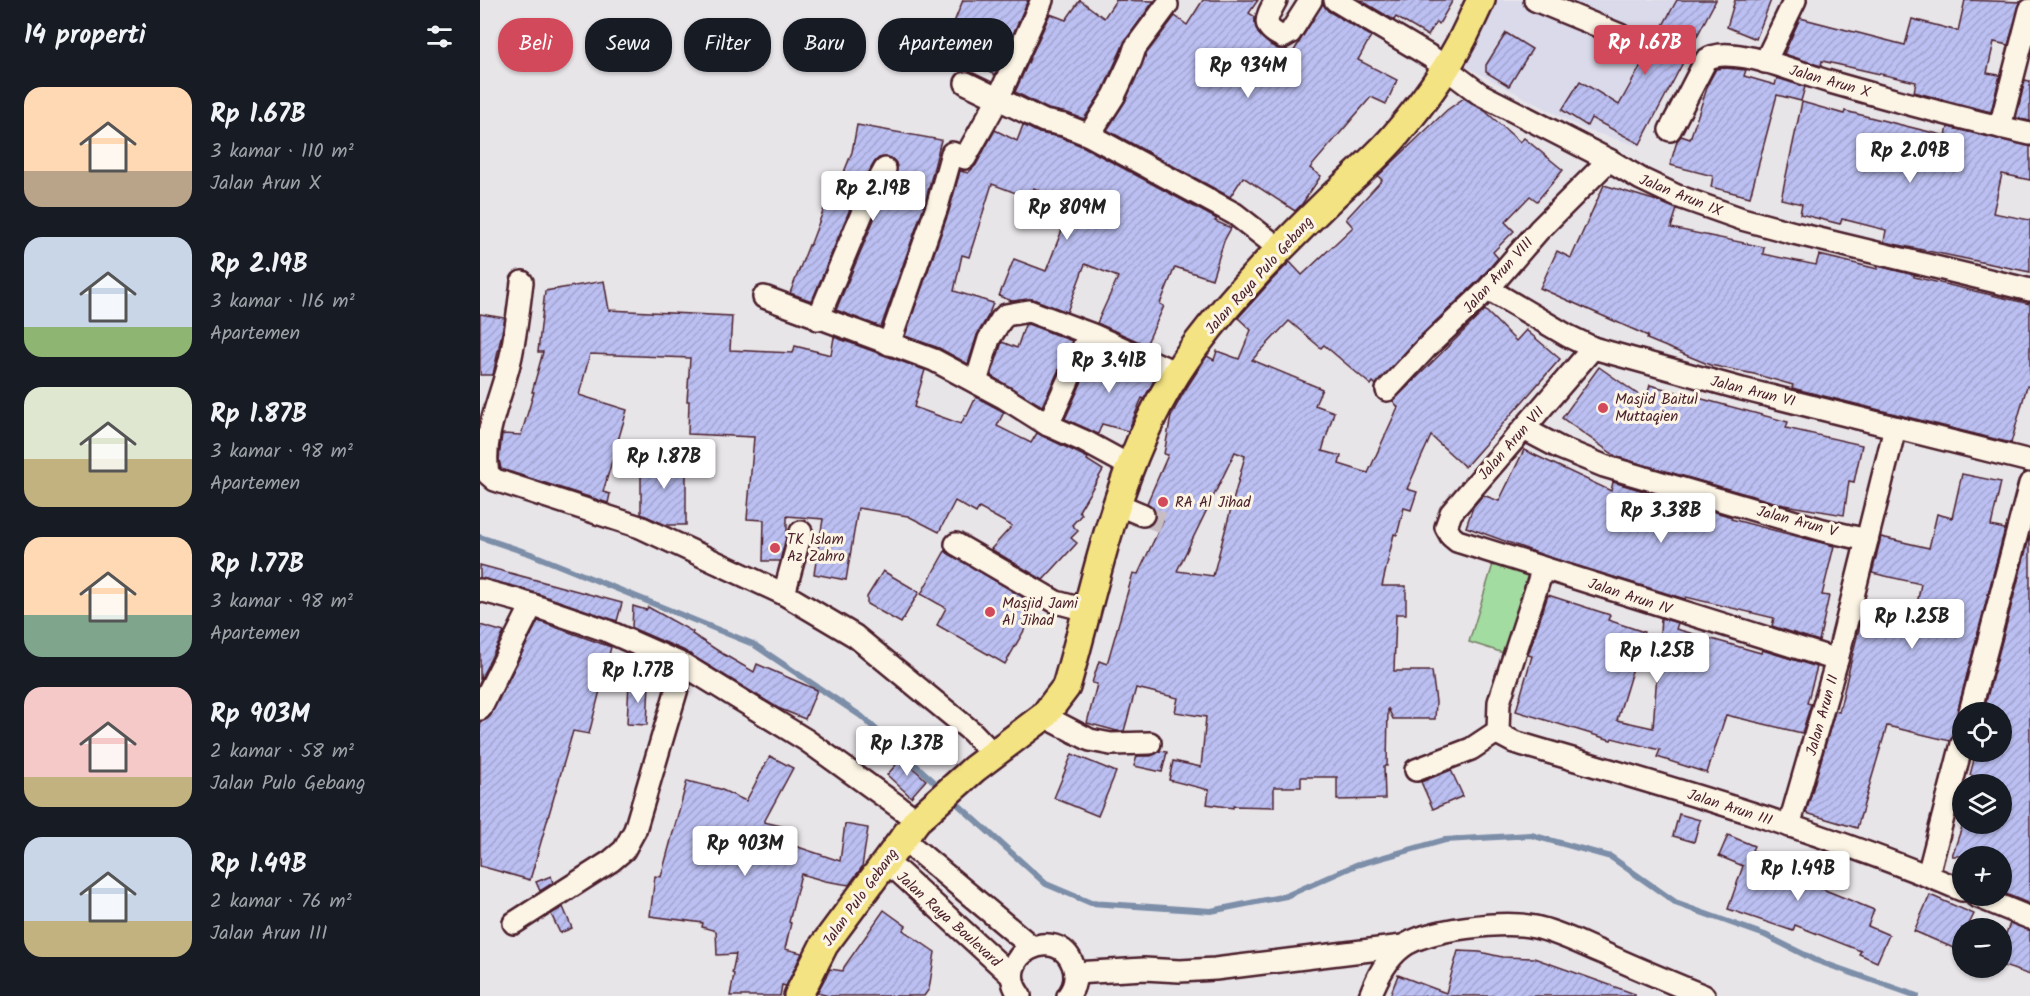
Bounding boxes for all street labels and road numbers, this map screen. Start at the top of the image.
street label: Jalan Arun X [1786,59,1874,105]
street label: Jalan Arun IX [1635,168,1727,224]
street label: Jalan Raya Pulo Gebang [1200,211,1320,340]
street label: Jalan Arun VIII [1458,232,1540,319]
street label: Jalan Arun VI [1708,370,1798,414]
street label: Jalan Arun VII [1473,401,1551,486]
street label: Jalan Arun V [1754,500,1840,544]
street label: Jalan Arun IV [1585,572,1676,622]
street label: Jalan Arun II [1800,672,1846,759]
street label: Jalan Arun III [1684,783,1776,833]
street label: Jalan Pulo Gebang [817,843,905,952]
street label: Jalan Raya Boulevard [890,866,1007,974]

